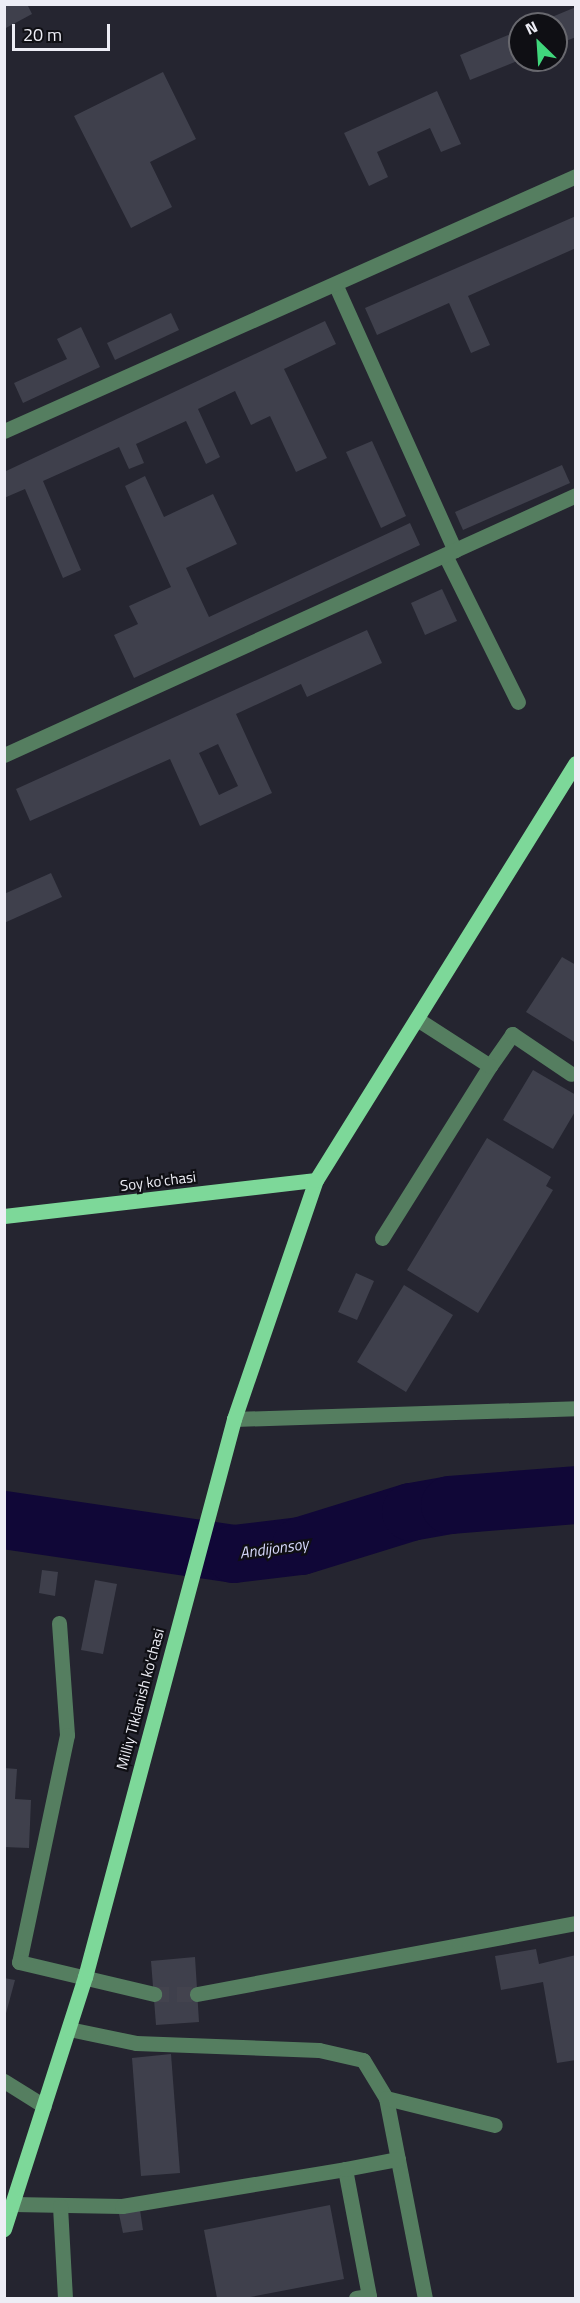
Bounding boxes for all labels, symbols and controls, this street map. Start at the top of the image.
scale bar [15,12,112,50]
north arrow [508,12,568,72]
text: N [521,14,541,41]
text: 20 m [23,21,62,48]
street label: Soy ko'chasi [119,1167,197,1195]
water label: Andijonsoy [238,1534,310,1562]
street label: Milliy Tiklanish ko'chasi [112,1626,168,1772]

